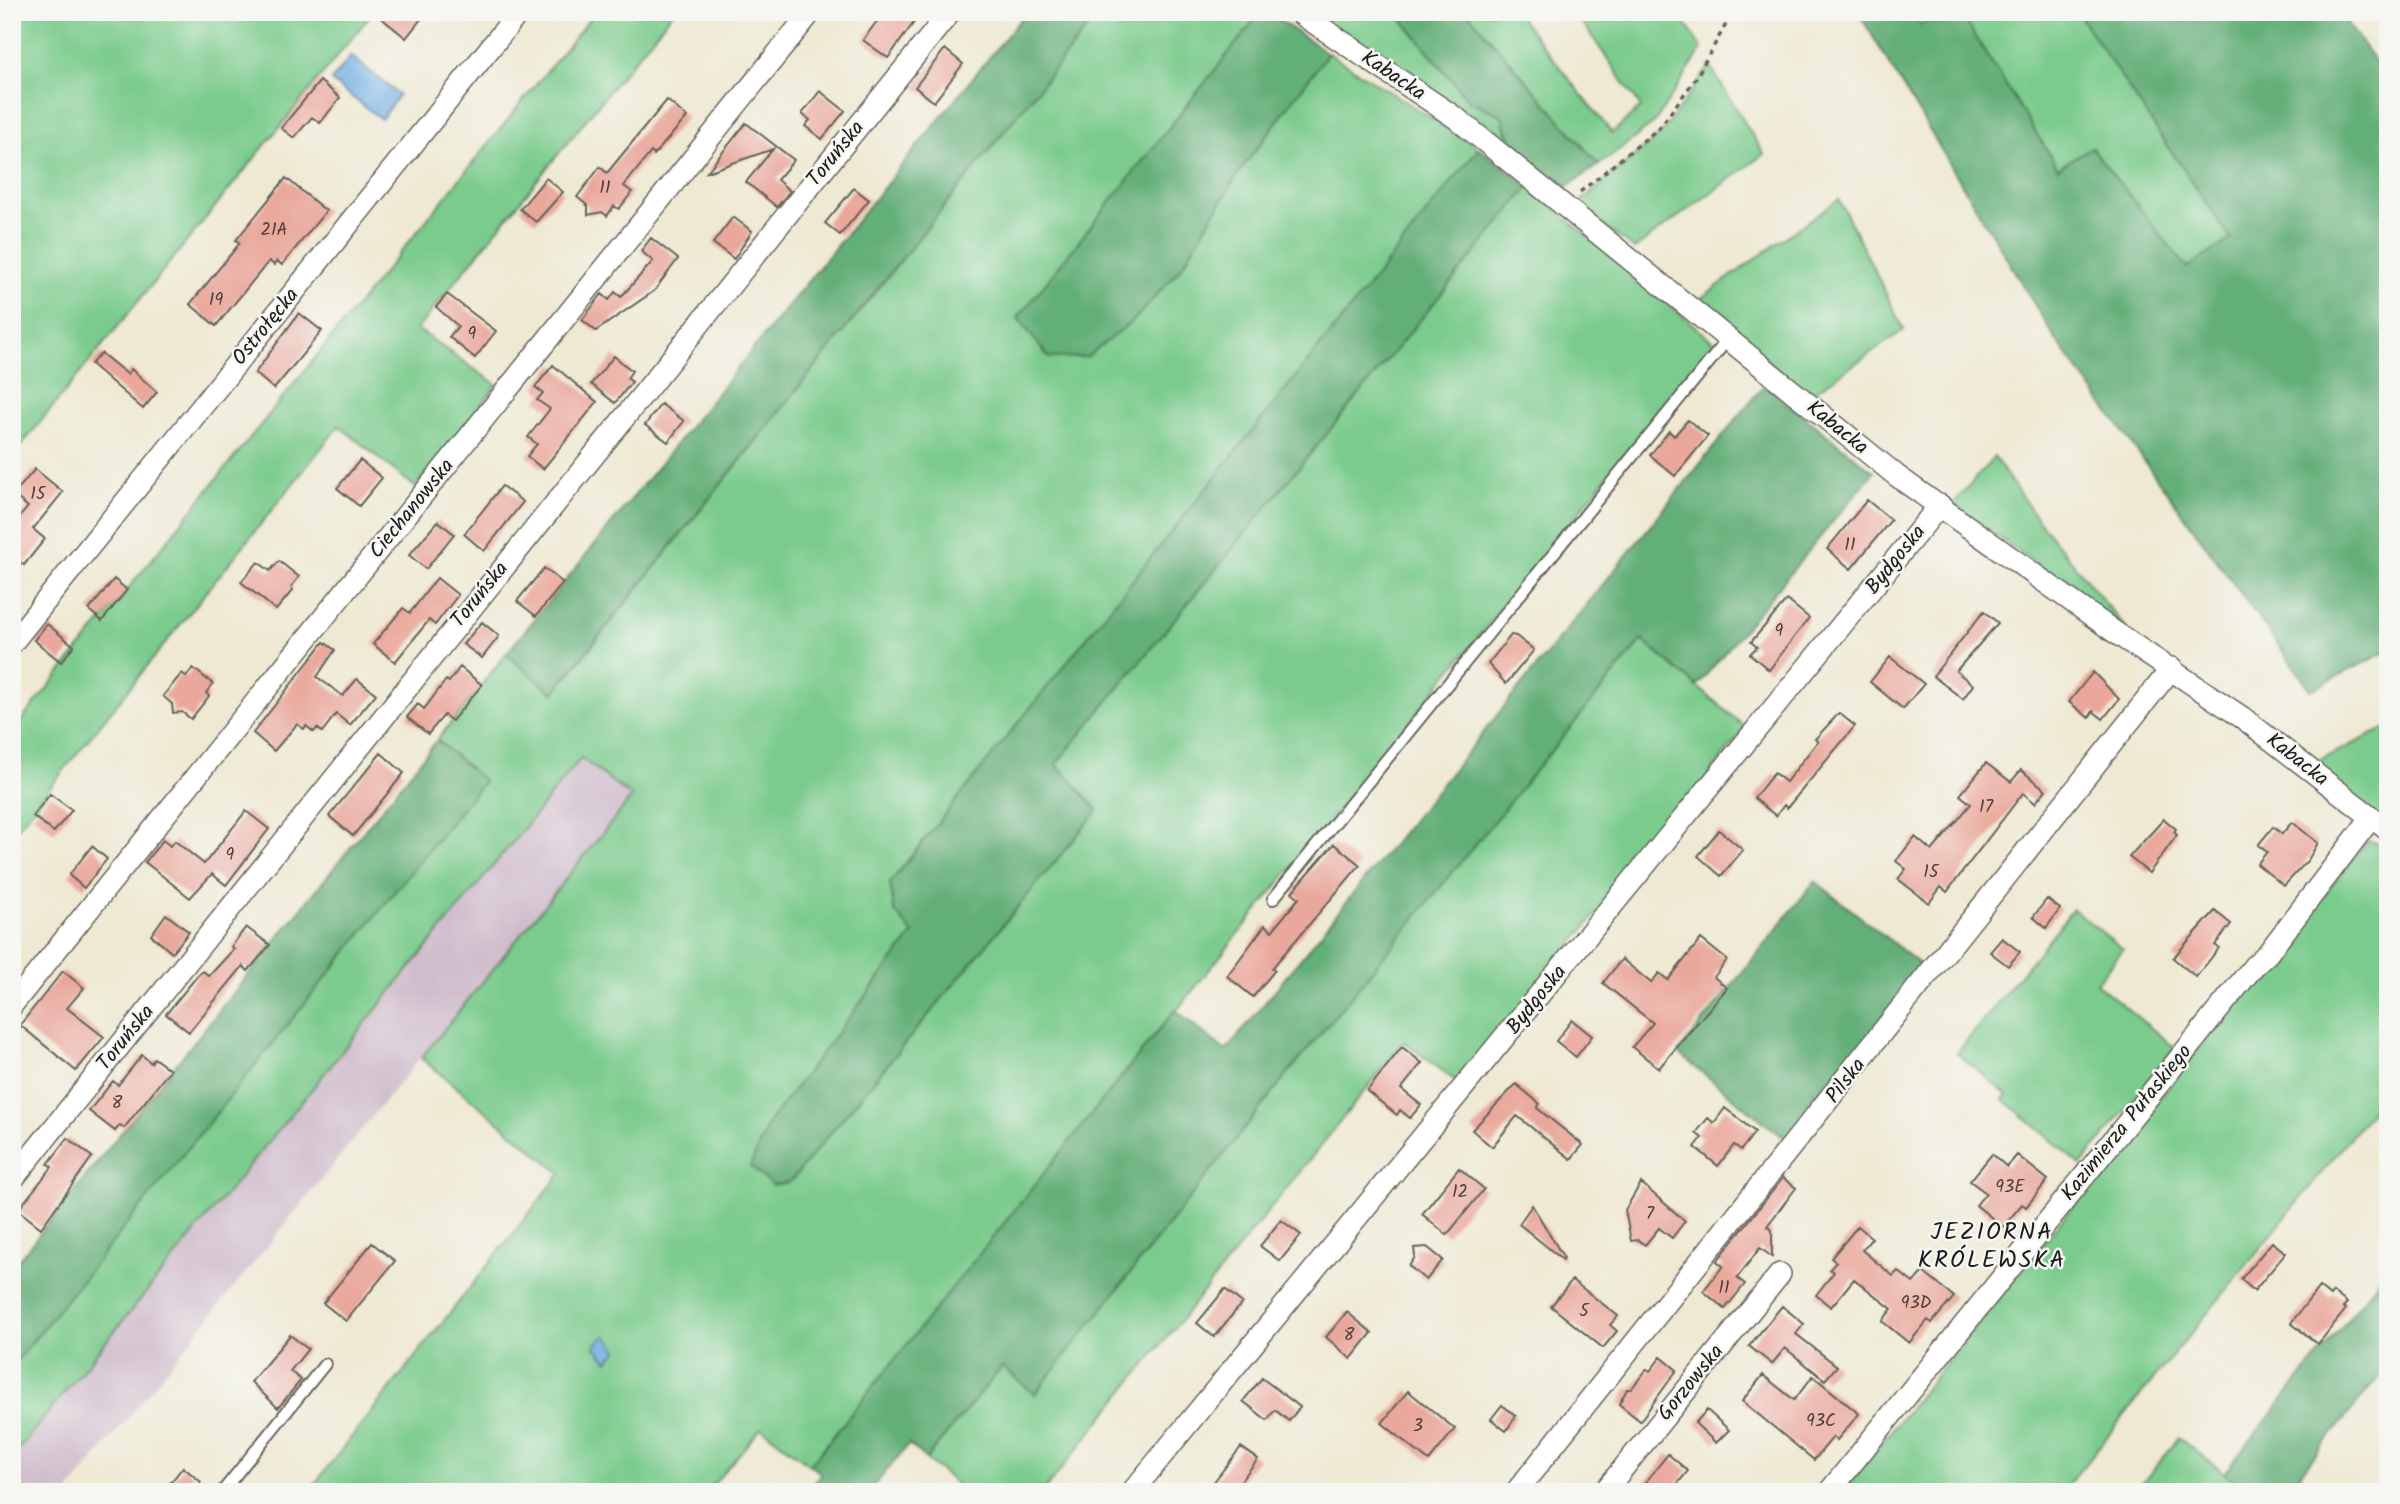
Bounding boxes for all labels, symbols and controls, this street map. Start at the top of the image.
street label: Kabacka [1354,42,1432,110]
street label: Toruńska [799,113,873,195]
house number: 11 [599,174,611,203]
house number: 21A [260,216,288,245]
street label: Ostrołęcka [224,281,308,373]
house number: 19 [209,286,223,315]
house number: 9 [468,320,477,349]
street label: Kabacka [1799,392,1875,464]
street label: Ciechanowska [361,452,463,566]
house number: 15 [30,480,47,509]
street label: Bydgoska [1857,518,1935,602]
house number: 11 [1844,531,1856,560]
street label: Toruńska [443,554,517,636]
house number: 9 [1775,617,1784,646]
street label: Kabacka [2258,725,2336,795]
house number: 17 [1979,793,1994,822]
house number: 9 [226,841,235,870]
house number: 15 [1923,858,1940,887]
street label: Bydgoska [1498,958,1576,1042]
street label: Toruńska [89,997,163,1079]
street label: Kazimierza Pułaskiego [2053,1037,2201,1209]
street label: Pilska [1818,1051,1874,1111]
house number: 8 [112,1089,123,1118]
house number: 93E [1995,1173,2025,1202]
house number: 12 [1452,1178,1468,1207]
house number: 7 [1646,1200,1655,1229]
district label: JEZIORNA KRÓLEWSKA [1918,1213,2066,1280]
house number: 11 [1718,1274,1730,1303]
house number: 93D [1901,1289,1932,1318]
house number: 5 [1579,1297,1590,1326]
house number: 8 [1344,1321,1355,1350]
street label: Gorzowska [1650,1337,1732,1429]
house number: 93C [1806,1407,1836,1436]
house number: 3 [1413,1412,1423,1441]

